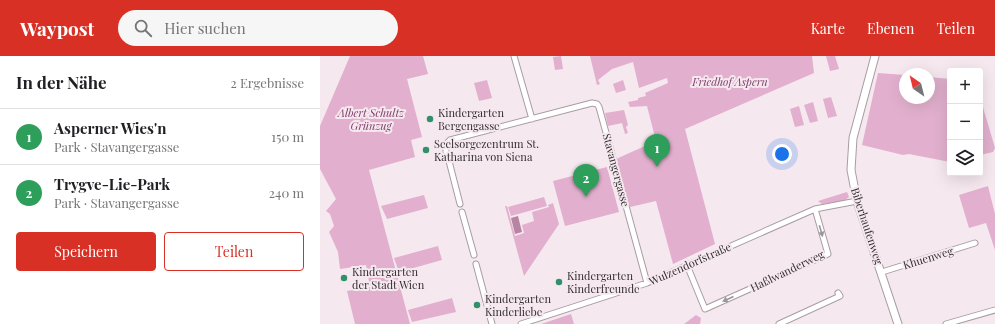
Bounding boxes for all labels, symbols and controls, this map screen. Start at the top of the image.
search box [118,10,398,46]
text: Waypost [20,15,94,41]
icon: search [132,17,154,39]
text: Hier suchen [164,18,246,38]
text: Karte [811,19,845,38]
text: Ebenen [867,19,914,38]
text: Teilen [936,19,975,38]
north arrow [899,68,935,104]
map controls [947,68,983,176]
button: + [947,68,983,104]
text: In der Nähe [16,71,107,93]
text: 2 Ergebnisse [230,74,304,91]
park label: Friedhof Aspern [691,74,768,89]
button: − [947,104,983,140]
park label: Albert Schultz Grünzug [337,105,405,133]
place label: Kindergarten Bergengasse [438,105,504,133]
marker: Kindergarten Bergengasse [425,114,435,124]
text: Asperner Wies'n [54,118,166,138]
text: 1 [27,128,31,145]
text: 150 m [271,128,304,145]
street label: Stavangergasse [600,132,634,209]
pin: 1 [644,134,670,167]
place label: Seelsorgezentrum St. Katharina von Siena [434,136,539,164]
text: Park · Stavangergasse [54,138,179,155]
button: layers [947,140,983,176]
your location [772,144,792,164]
marker: Seelsorgezentrum St. Katharina von Siena [421,145,431,155]
pin: 2 [573,164,599,197]
text: Trygve-Lie-Park [54,174,170,194]
text: 2 [26,184,32,201]
text: 240 m [269,184,304,201]
street label: Biberhaufenweg [848,185,887,266]
text: Park · Stavangergasse [54,194,179,211]
one-way arrow [818,226,824,238]
button: Speichern [16,232,156,271]
button: Teilen [164,232,304,271]
street label: Wulzendorfstraße [645,239,734,289]
street label: Khuenweg [901,243,955,272]
street label: Haßlwanderweg [747,246,826,295]
place label: Kindergarten der Stadt Wien [352,264,425,292]
place label: Kindergarten Kinderfreunde [567,268,640,296]
marker: Kindergarten der Stadt Wien [339,273,349,283]
marker: Kindergarten Kinderfreunde [554,277,564,287]
place label: Kindergarten Kinderliebe [485,291,551,319]
one-way arrow [723,296,734,302]
marker: Kindergarten Kinderliebe [472,300,482,310]

